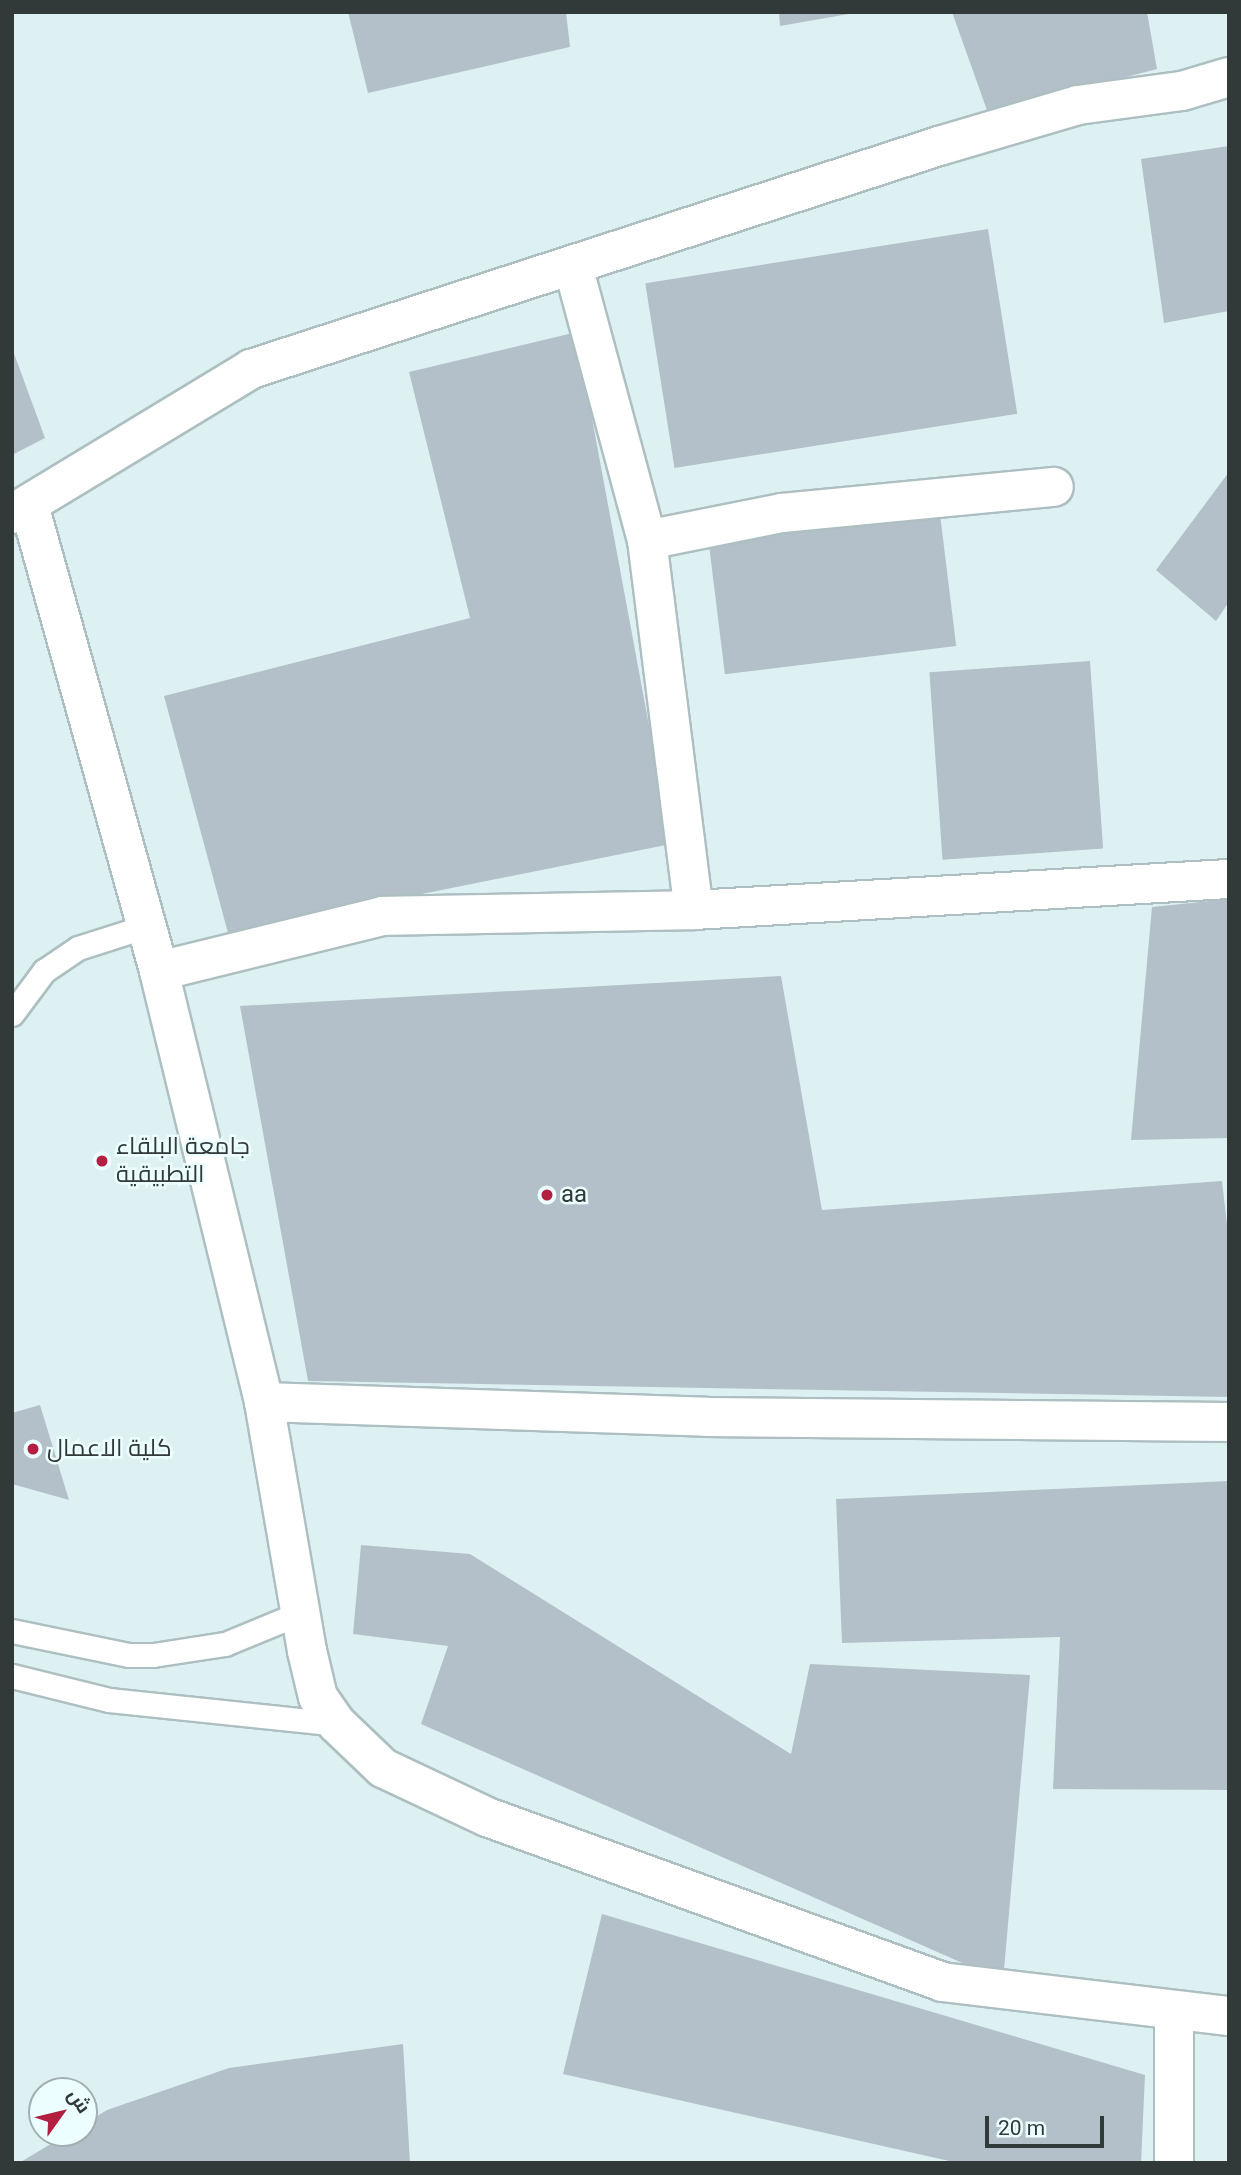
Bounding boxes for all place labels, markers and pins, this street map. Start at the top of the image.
place label: جامعة البلقاء التطبيقية [116,1133,250,1189]
marker: جامعة البلقاء التطبيقية [94,1153,110,1169]
place label: aa [561,1181,587,1209]
marker: aa [539,1187,555,1203]
place label: كلية الاعمال [47,1435,172,1463]
marker: كلية الاعمال [25,1441,41,1457]

